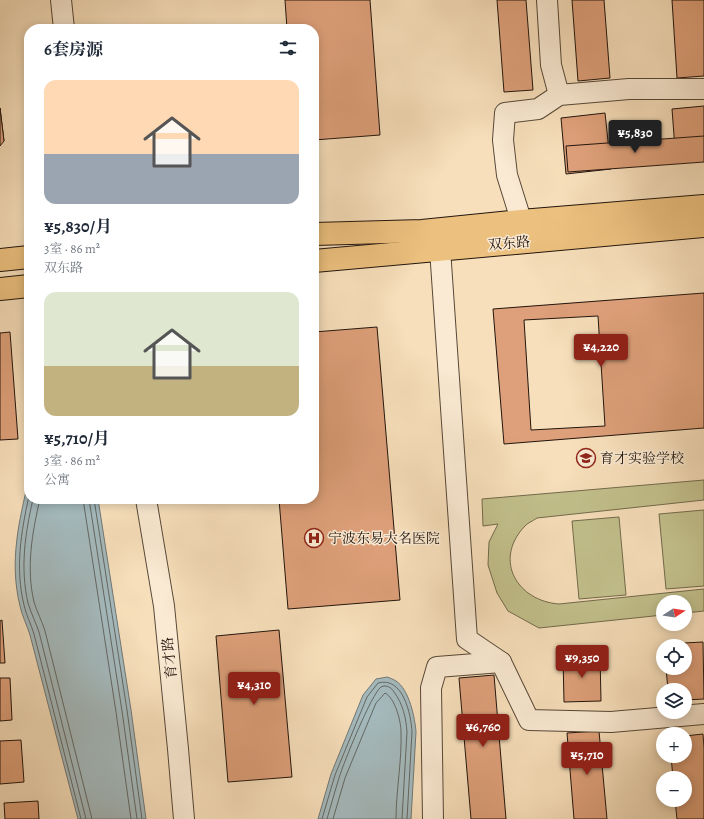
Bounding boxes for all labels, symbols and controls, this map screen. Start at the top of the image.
icon: filters [277,37,299,59]
text: 6套房源 [44,38,103,61]
icon: home [136,106,208,178]
pin: ¥5,830 [602,120,668,154]
text: ¥5,830 [618,124,652,141]
text: ¥5,830/月 [44,215,112,238]
street label: 双东路 [487,232,531,255]
text: 3室 · 86 m² [44,240,100,257]
text: 双东路 [44,259,83,276]
icon: home [136,318,208,390]
pin: ¥4,220 [568,334,634,368]
text: ¥4,220 [583,338,619,355]
text: ¥5,710/月 [44,427,110,450]
school or university icon: 育才实验学校 [575,447,597,469]
place label: 育才实验学校 [600,449,684,468]
text: 3室 · 86 m² [44,452,100,469]
text: 公寓 [44,471,70,488]
hospital icon: 宁波东易大名医院 [303,527,325,549]
place label: 宁波东易大名医院 [328,529,440,548]
north arrow [656,595,692,631]
map controls [656,595,692,807]
street label: 育才路 [158,636,181,680]
button: locate [656,639,692,675]
pin: ¥9,350 [549,645,615,679]
text: ¥9,350 [565,649,599,666]
pin: ¥4,310 [221,672,287,706]
text: ¥4,310 [237,676,271,693]
button: layers [656,683,692,719]
pin: ¥6,760 [450,714,516,748]
text: ¥6,760 [465,718,501,735]
button: + [656,727,692,763]
pin: ¥5,710 [554,742,620,776]
text: ¥5,710 [570,746,604,763]
button: − [656,771,692,807]

